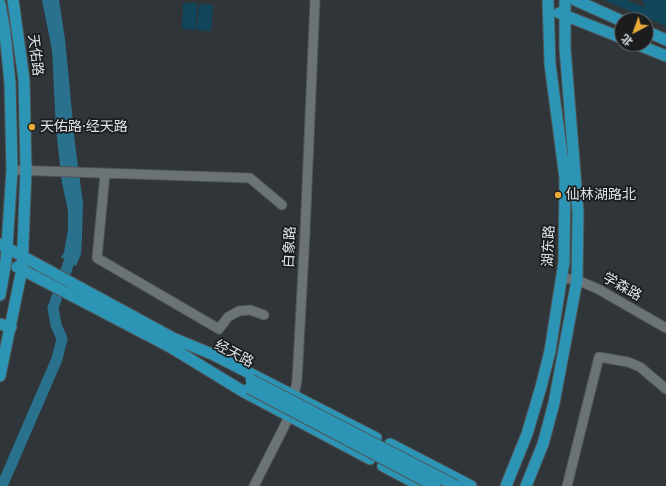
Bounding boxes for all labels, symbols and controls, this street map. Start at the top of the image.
north arrow [614,12,654,52]
text: 北 [617,31,636,50]
street label: 天佑路 [24,33,46,77]
place label: 天佑路·经天路 [40,119,128,135]
marker: 天佑路·经天路 [27,122,37,132]
place label: 仙林湖路北 [566,187,636,203]
marker: 仙林湖路北 [553,190,563,200]
street label: 湖东路 [540,225,558,267]
street label: 白象路 [281,226,299,268]
street label: 学森路 [600,269,644,305]
street label: 经天路 [212,337,256,371]

